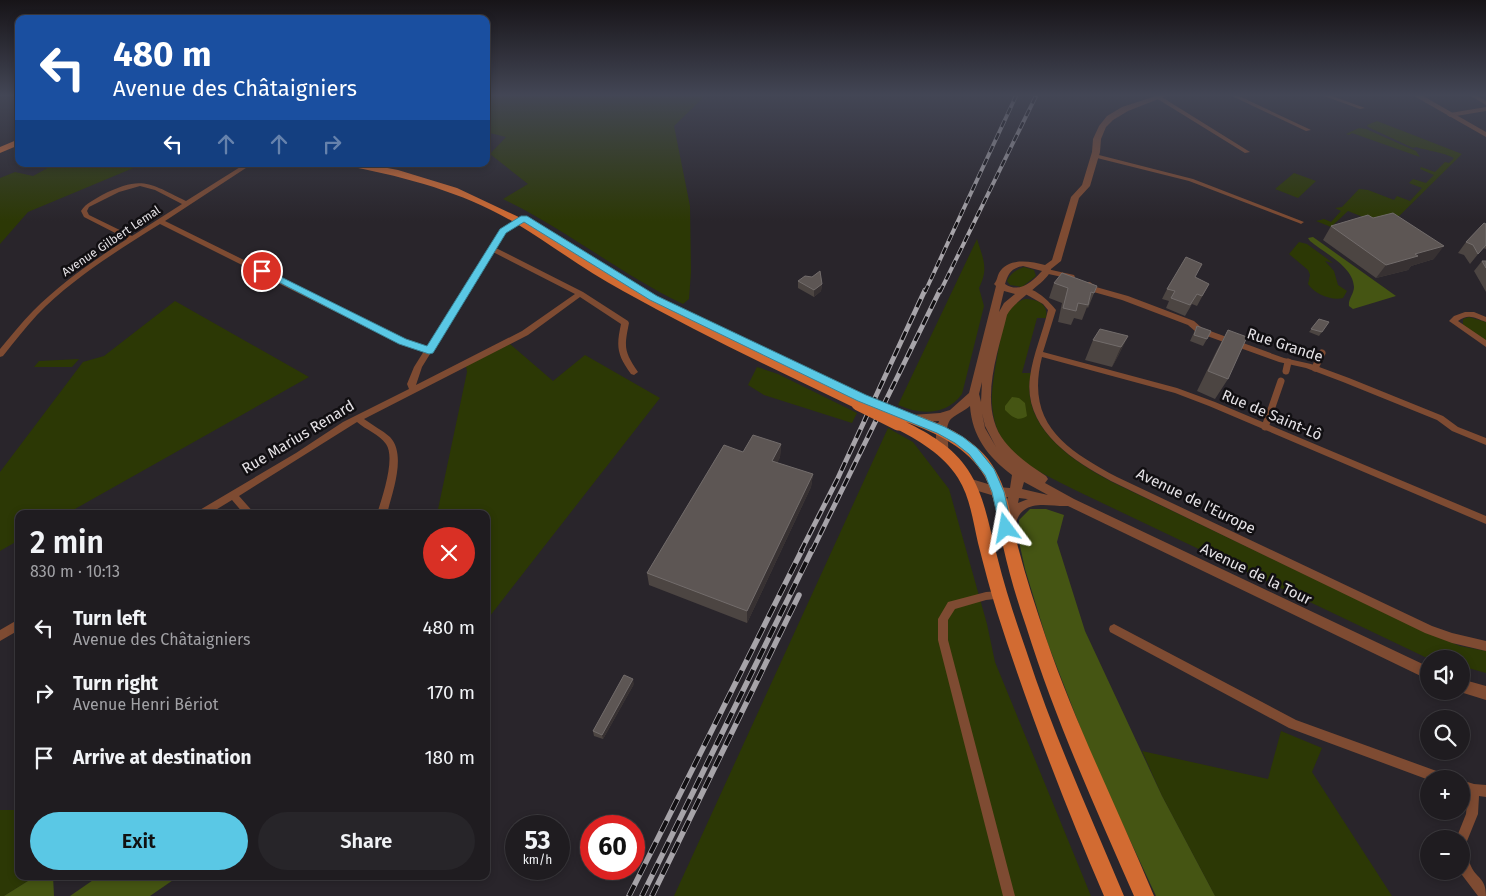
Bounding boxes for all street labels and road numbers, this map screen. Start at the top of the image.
street label: Avenue Gilbert Lemal [59,203,163,279]
street label: Rue Grande [1245,324,1325,366]
street label: Rue de Saint-Lô [1219,386,1325,444]
street label: Rue Marius Renard [239,396,357,478]
street label: Avenue de l'Europe [1134,464,1258,538]
street label: Avenue de la Tour [1197,539,1315,609]

